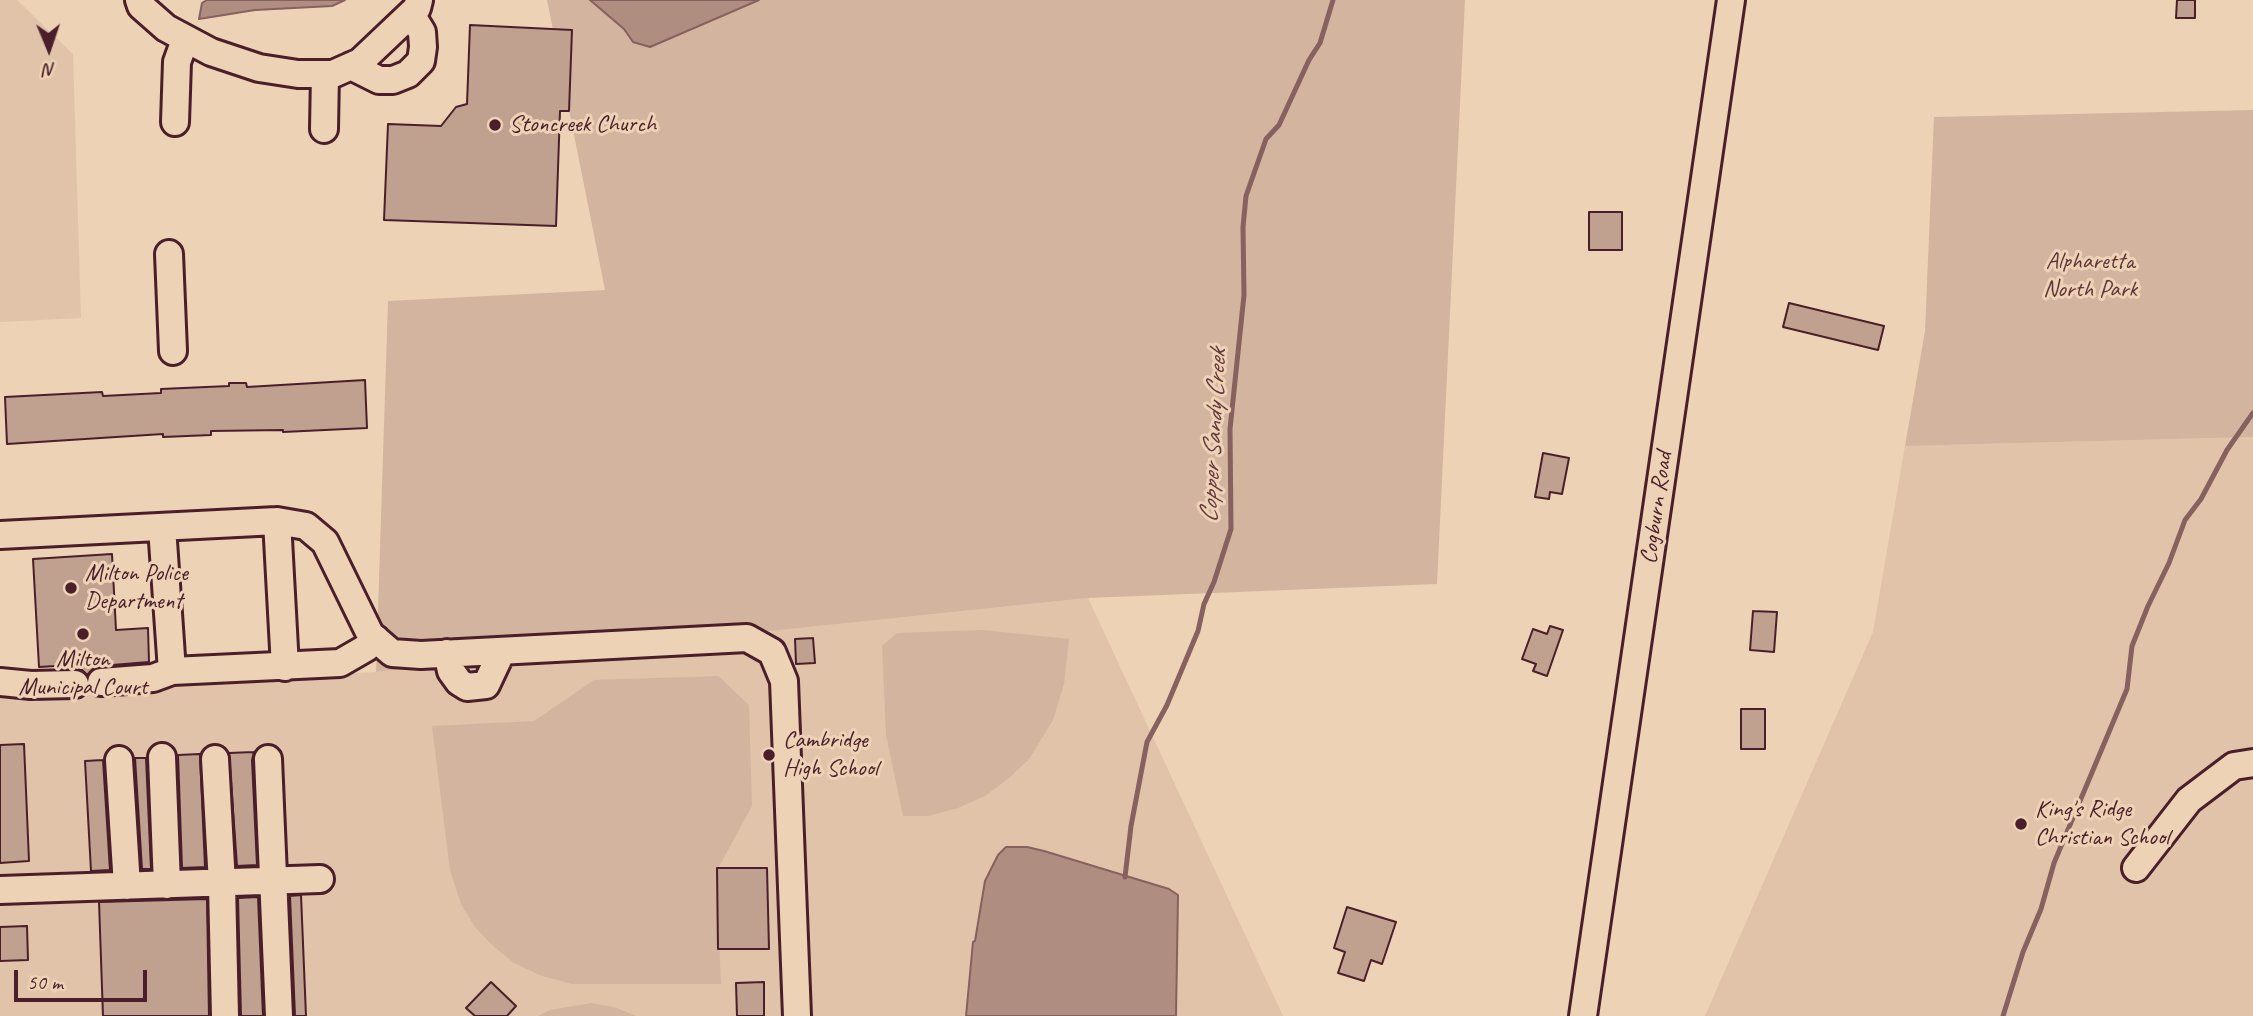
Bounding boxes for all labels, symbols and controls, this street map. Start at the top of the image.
north arrow [14,14,84,84]
text: N [43,58,56,82]
place label: Stoncreek Church [509,111,656,139]
marker: Stoncreek Church [487,117,503,133]
park label: Alpharetta North Park [2043,248,2137,304]
water label: Copper Sandy Creek [1194,348,1234,524]
street label: Cogburn Road [1635,450,1679,566]
place label: Milton Police Department [85,560,188,616]
marker: Milton Police Department [63,580,79,596]
marker: Milton Municipal Court [75,626,91,642]
place label: Milton Municipal Court [19,646,147,702]
place label: Cambridge High School [783,727,878,783]
marker: Cambridge High School [761,747,777,763]
place label: King's Ridge Christian School [2035,796,2169,852]
marker: King's Ridge Christian School [2013,816,2029,832]
scale bar [18,956,150,1000]
text: 50 m [27,969,63,995]

